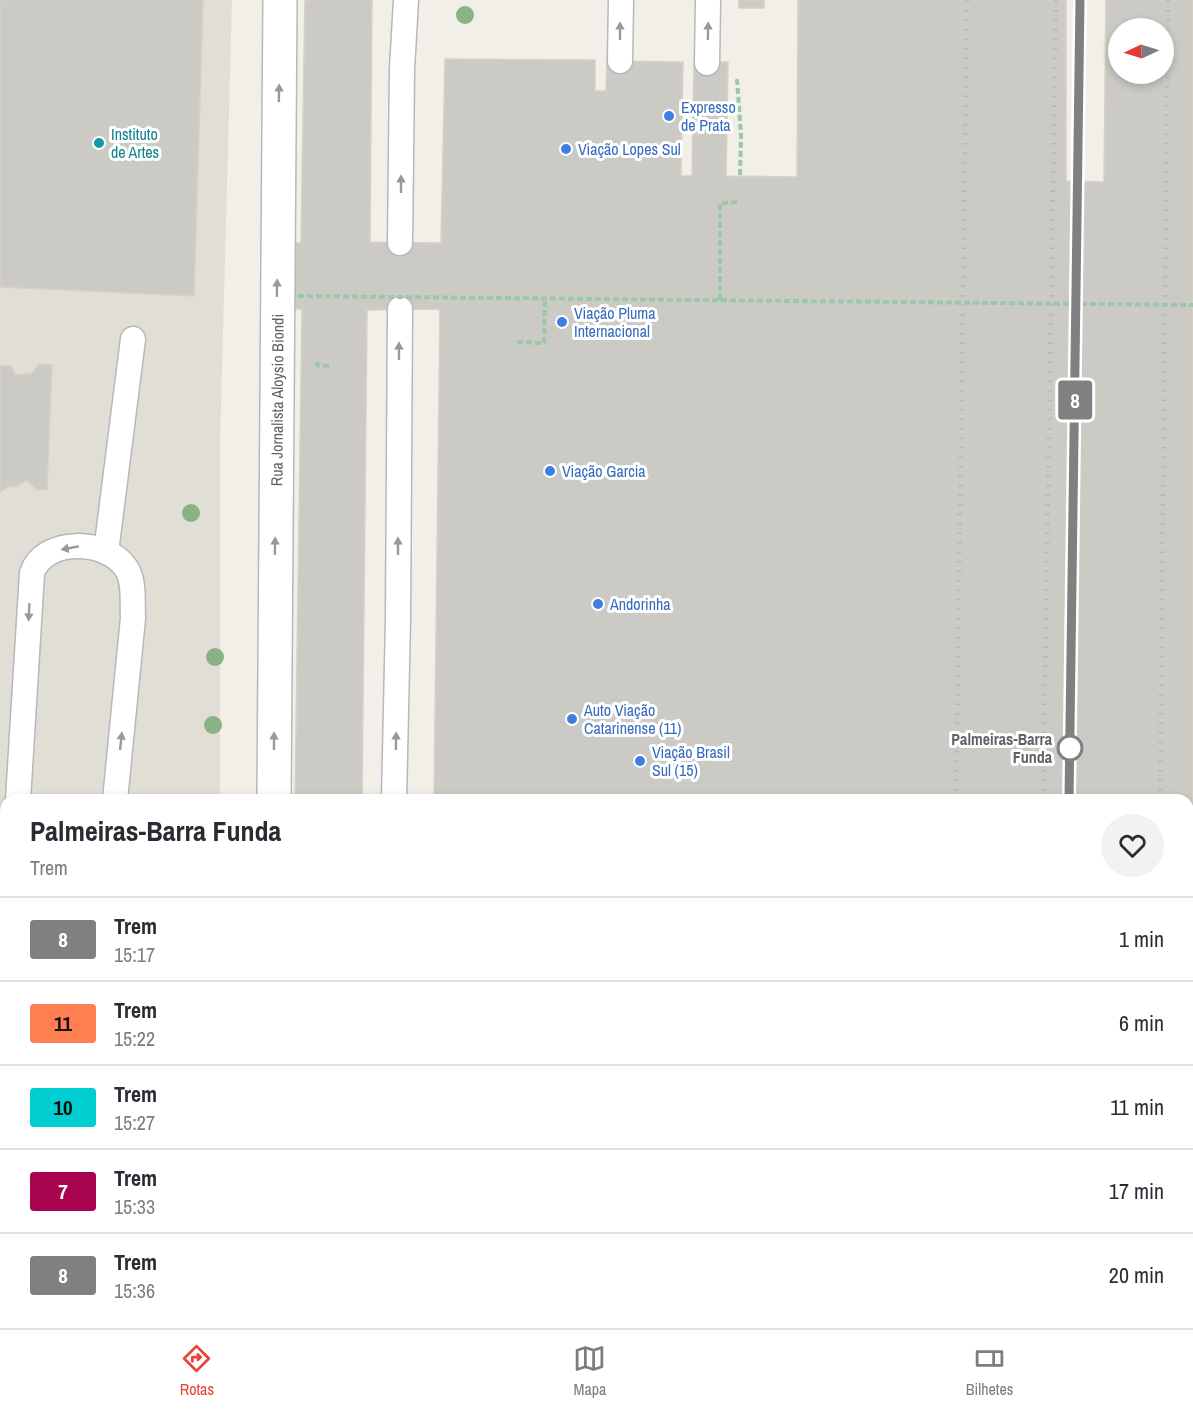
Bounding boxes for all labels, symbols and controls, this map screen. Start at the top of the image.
north arrow [1108,18,1174,84]
map controls [1108,18,1174,84]
one-way arrow [616,21,625,40]
one-way arrow [703,22,712,41]
one-way arrow [274,84,284,103]
place label: Expresso de Prata [681,96,736,136]
marker: Expresso de Prata [662,109,676,123]
place label: Instituto de Artes [111,123,159,163]
marker: Instituto de Artes [92,136,106,150]
place label: Viação Lopes Sul [578,138,681,160]
marker: Viação Lopes Sul [559,142,573,156]
one-way arrow [396,175,406,194]
one-way arrow [272,279,282,298]
place label: Viação Pluma Internacional [574,302,656,342]
street label: Rua Jornalista Aloysio Biondi [265,314,289,486]
marker: Viação Pluma Internacional [555,315,569,329]
one-way arrow [394,342,404,361]
line badge: 8 [1056,380,1094,420]
text: 8 [1070,386,1080,415]
place label: Viação Garcia [562,460,646,482]
marker: Viação Garcia [543,464,557,478]
one-way arrow [270,537,280,556]
one-way arrow [393,537,402,556]
one-way arrow [61,544,80,553]
place label: Andorinha [609,593,671,615]
marker: Andorinha [591,597,605,611]
one-way arrow [24,602,33,621]
place label: Auto Viação Catarinense (11) [583,699,682,739]
marker: Auto Viação Catarinense (11) [565,712,579,726]
place label: Palmeiras-Barra Funda [951,728,1053,768]
one-way arrow [116,732,125,751]
one-way arrow [269,732,279,751]
one-way arrow [391,732,400,751]
marker: Palmeiras-Barra Funda [1057,735,1083,761]
place label: Viação Brasil Sul (15) [652,741,730,781]
marker: Viação Brasil Sul (15) [633,754,647,768]
text: Palmeiras-Barra Funda [30,812,281,850]
button: heart [1101,814,1164,877]
text: Trem [30,854,68,881]
text: Trem [114,911,157,941]
text: 1 min [1119,924,1164,954]
text: 8 [58,925,68,954]
text: 15:17 [114,941,155,968]
text: Trem [114,995,157,1025]
text: 6 min [1119,1008,1164,1038]
text: 11 [54,1009,72,1038]
text: 15:22 [114,1025,155,1052]
text: Trem [114,1079,157,1109]
text: 11 min [1110,1092,1164,1122]
text: 10 [53,1093,73,1122]
text: 15:27 [114,1109,155,1136]
text: Trem [114,1163,157,1193]
text: 17 min [1109,1176,1164,1206]
text: 7 [58,1177,68,1206]
text: 15:33 [114,1193,155,1220]
text: Trem [114,1247,157,1277]
text: 20 min [1109,1260,1164,1290]
text: 8 [58,1261,68,1290]
text: 15:36 [114,1277,155,1304]
tab: Rotas [180,1342,214,1400]
tab: Mapa [573,1342,606,1400]
tab: Bilhetes [966,1342,1013,1400]

